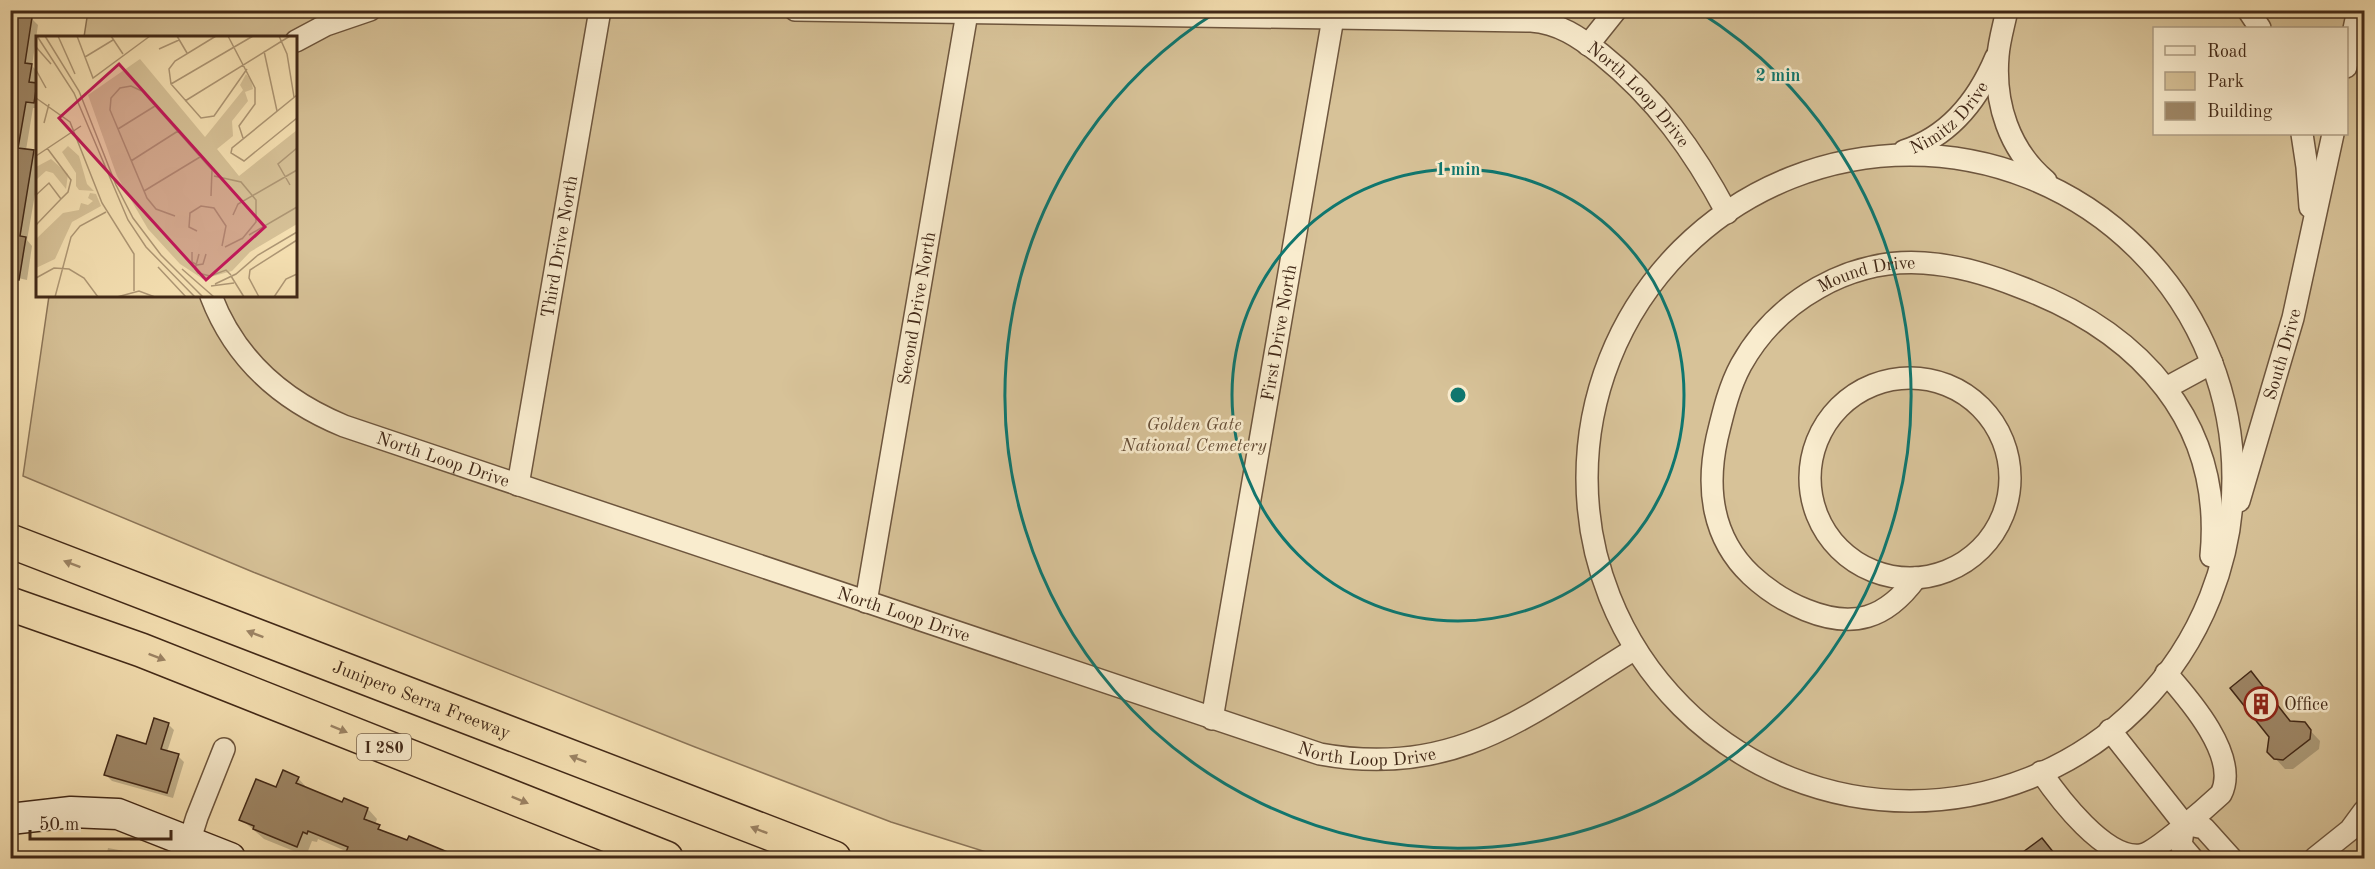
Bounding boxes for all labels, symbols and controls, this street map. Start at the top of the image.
legend [2153,27,2348,135]
inset map [36,36,297,297]
street label: North Loop Drive [1584,39,1692,151]
text: Road [2207,43,2247,61]
text: 2 min [1755,67,1801,85]
text: Park [2207,73,2244,91]
street label: Nimitz Drive [1907,79,1992,158]
text: Building [2207,103,2273,121]
text: 1 min [1435,161,1481,179]
street label: Third Drive North [539,174,581,319]
street label: Second Drive North [895,230,939,386]
street label: Mound Drive [1815,255,1915,296]
street label: First Drive North [1259,263,1300,403]
street label: South Drive [2261,307,2305,402]
centre of rings [1448,385,1468,405]
park label: Golden Gate National Cemetery [1120,416,1268,455]
street label: North Loop Drive [374,430,511,491]
one-way arrow [63,559,81,569]
street label: North Loop Drive [835,584,972,646]
one-way arrow [245,629,263,639]
one-way arrow [148,653,166,662]
street label: Junipero Serra Freeway [330,658,513,743]
building icon: Office [2243,686,2279,722]
place label: Office [2284,696,2328,714]
one-way arrow [330,724,348,734]
road number: I 280 [357,734,411,760]
street label: North Loop Drive [1295,739,1438,770]
one-way arrow [568,754,586,764]
one-way arrow [511,796,529,806]
scale bar [30,803,171,841]
text: 50 m [39,816,79,834]
one-way arrow [750,825,768,835]

